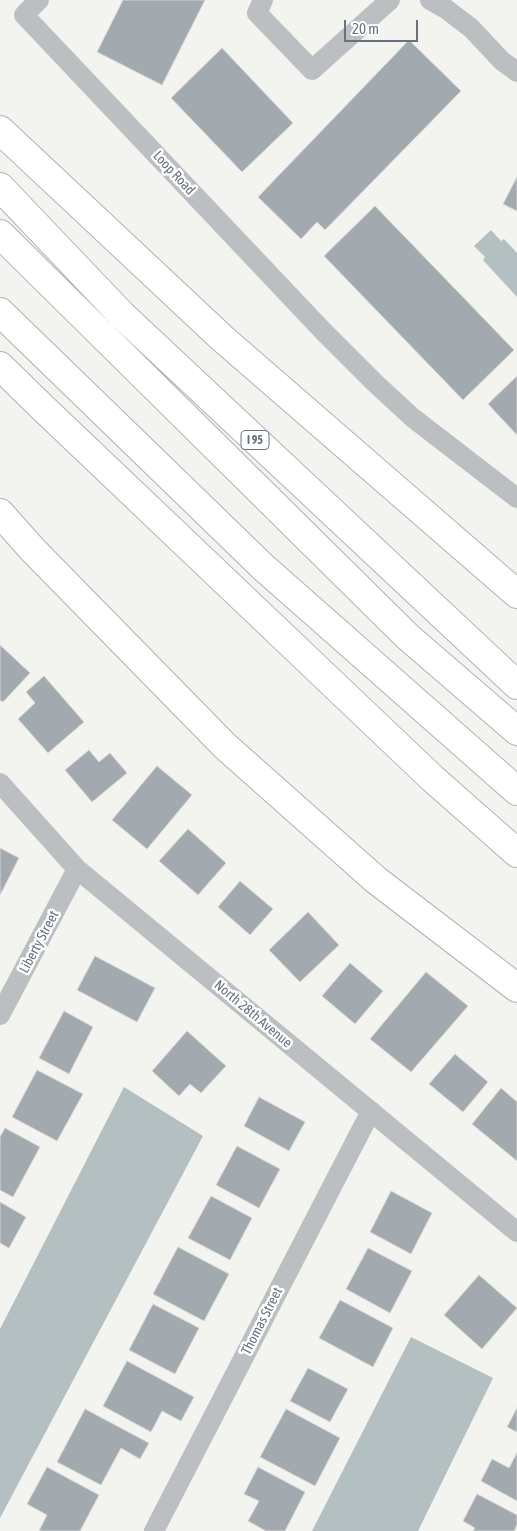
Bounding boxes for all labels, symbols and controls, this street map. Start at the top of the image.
scale bar [347,10,421,42]
text: 20 m [352,20,379,37]
street label: Loop Road [149,148,199,198]
road number: I 95 [241,430,269,450]
street label: Liberty Street [16,908,62,976]
street label: North 28th Avenue [211,977,295,1051]
street label: Thomas Street [238,1284,286,1358]

